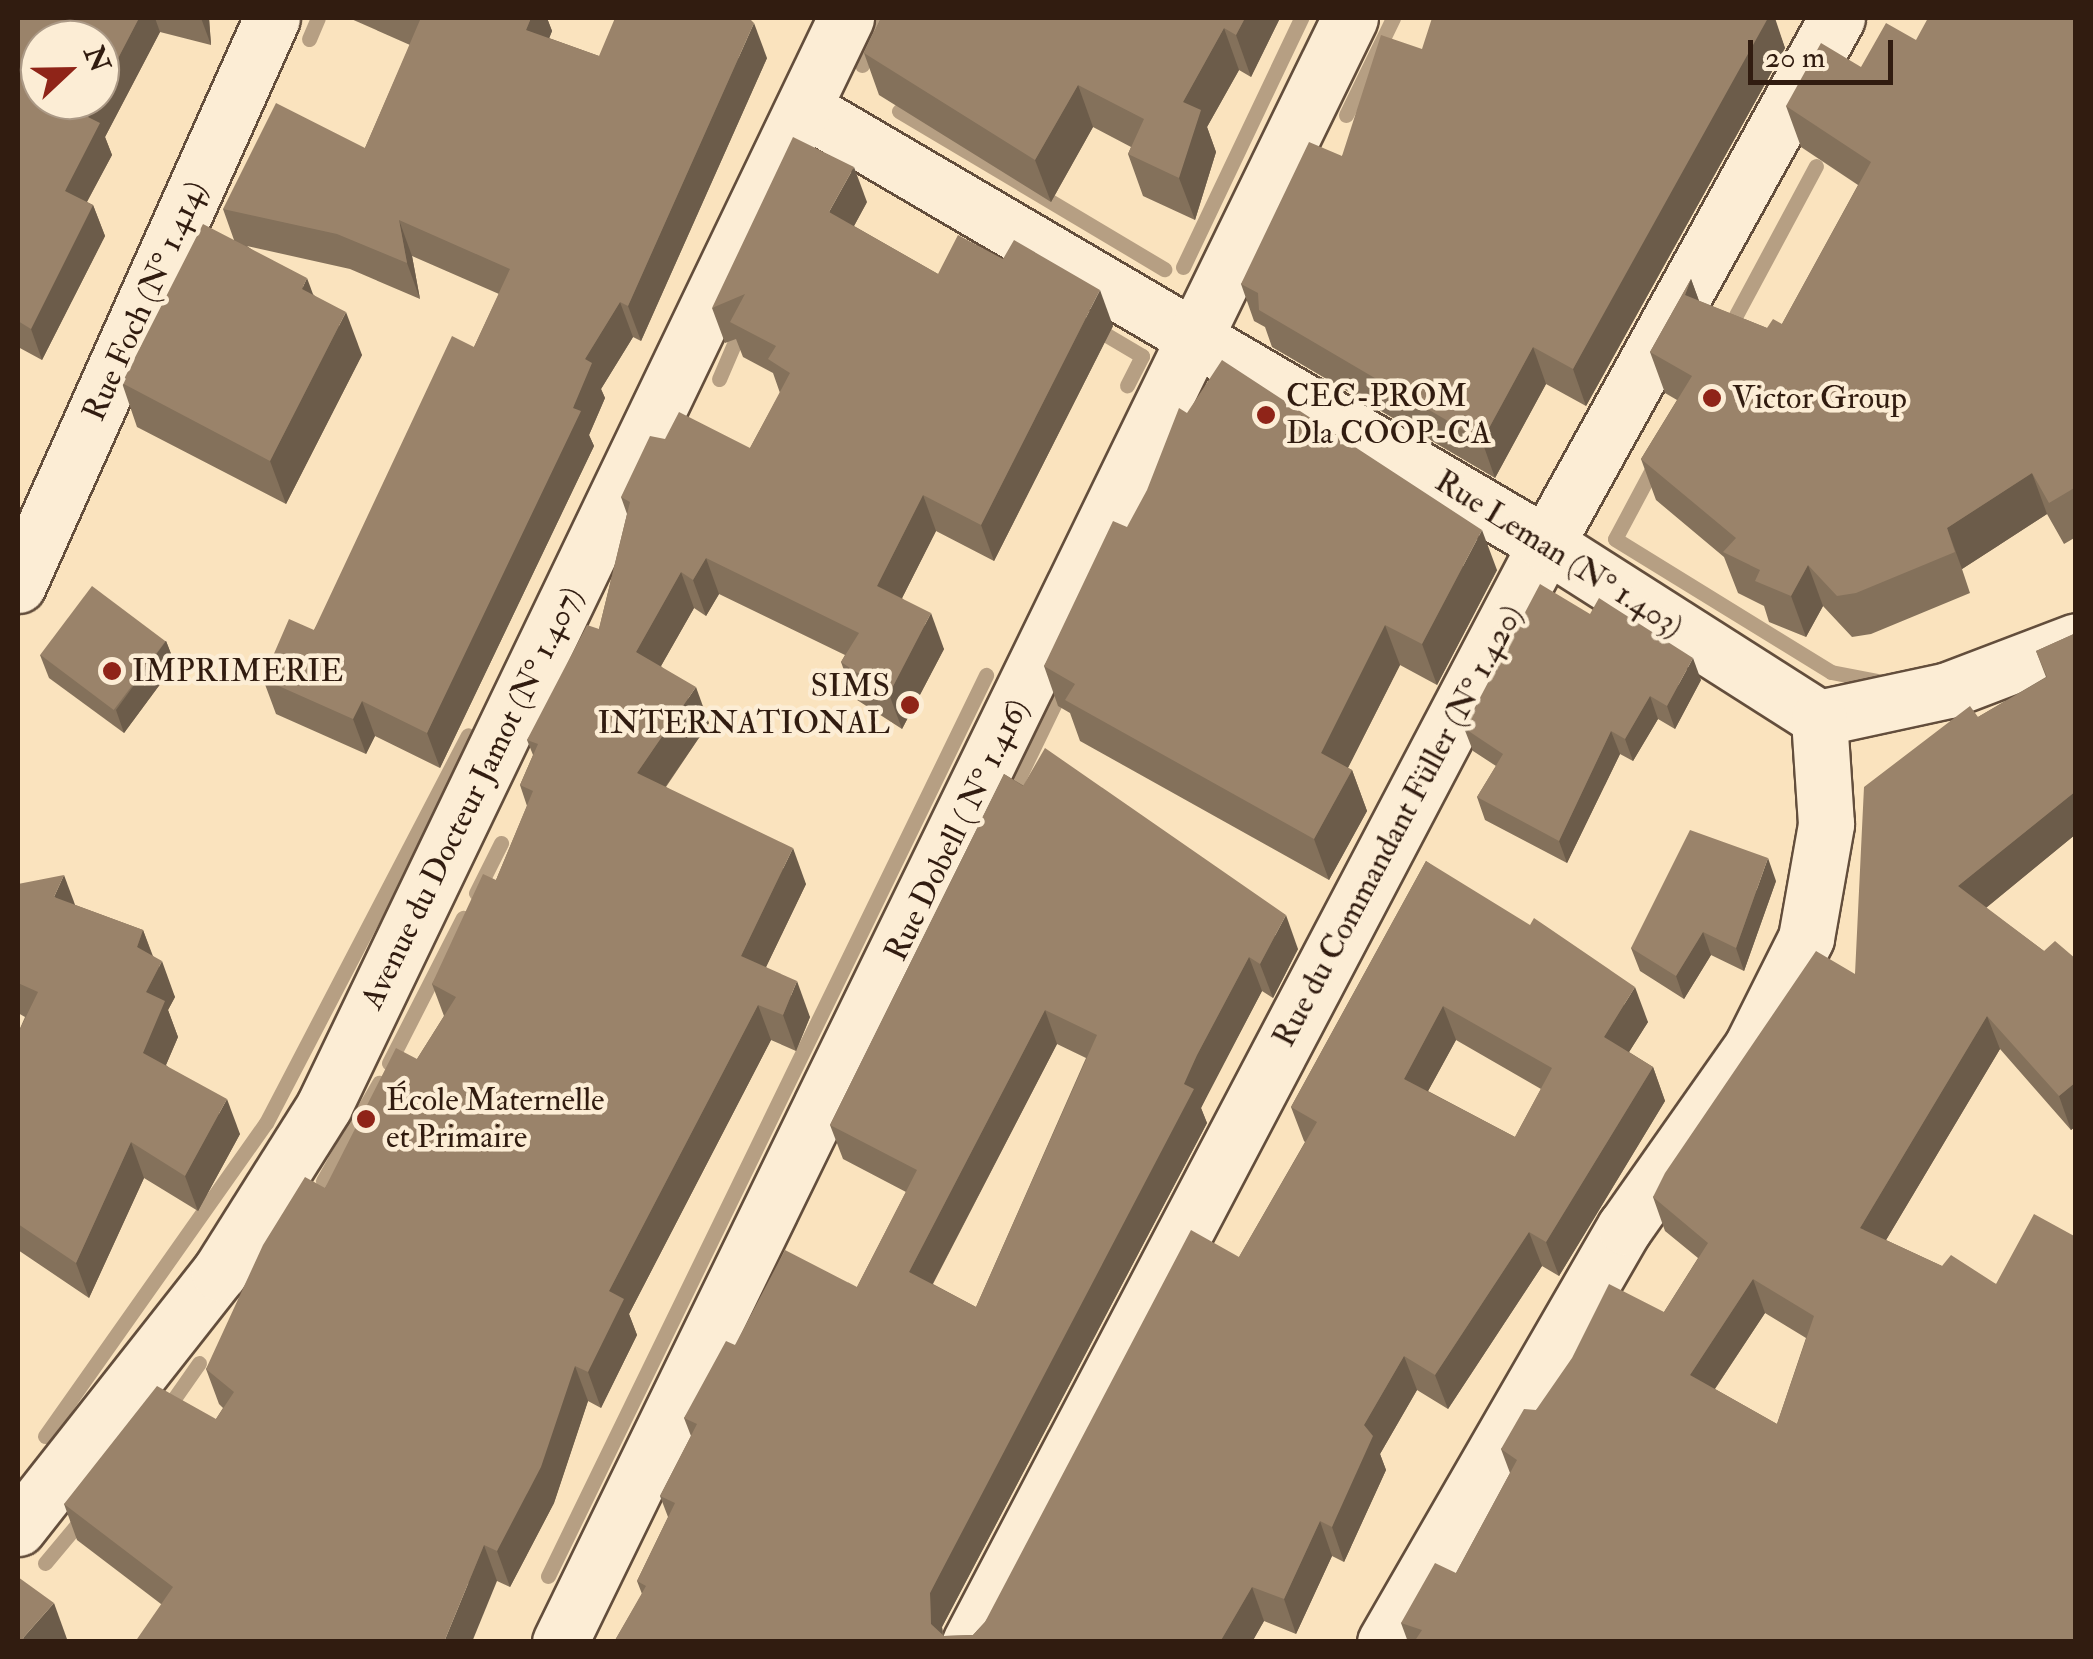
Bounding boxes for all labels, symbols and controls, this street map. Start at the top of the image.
north arrow [20,20,120,120]
scale bar [1753,20,1898,82]
text: 20 m [1765,39,1825,76]
text: N [75,41,117,77]
street label: Rue Foch (N° 1.414) [75,175,215,427]
place label: CEC-PROM Dla COOP-CA [1286,378,1491,453]
place label: Victor Group [1732,379,1907,417]
marker: Victor Group [1701,387,1723,409]
marker: CEC-PROM Dla COOP-CA [1255,404,1277,426]
street label: Rue Leman (N° 1.403) [1428,462,1690,646]
street label: Avenue du Docteur Jamot (N° 1.407) [353,581,591,1015]
street label: Rue du Commandant Füller (N° 1.420) [1265,598,1531,1054]
place label: IMPRIMERIE [132,652,343,690]
marker: IMPRIMERIE [101,660,123,682]
place label: SIMS INTERNATIONAL [598,668,890,743]
street label: Rue Dobell ( N° 1.416) [877,693,1037,967]
marker: SIMS INTERNATIONAL [899,694,921,716]
place label: École Maternelle et Primaire [386,1082,604,1157]
marker: École Maternelle et Primaire [355,1108,377,1130]

